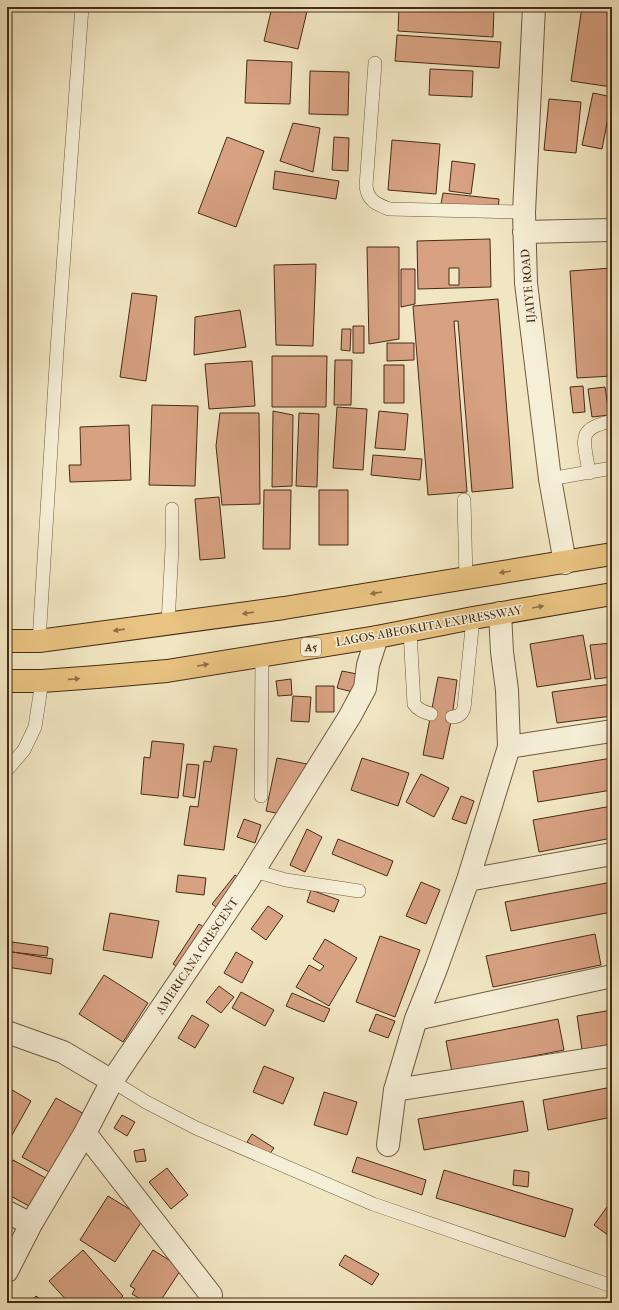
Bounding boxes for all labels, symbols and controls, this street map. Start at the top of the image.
street label: IJAIYE ROAD [518,248,538,324]
one-way arrow [498,570,511,576]
one-way arrow [370,590,382,596]
street label: LAGOS-ABEOKUTA EXPRESSWAY [335,603,524,649]
one-way arrow [532,603,544,609]
one-way arrow [242,610,254,616]
one-way arrow [113,627,125,634]
road number: A5 [301,638,321,656]
one-way arrow [197,662,209,668]
one-way arrow [68,675,80,682]
street label: AMERICANA CRESCENT [152,894,242,1018]

